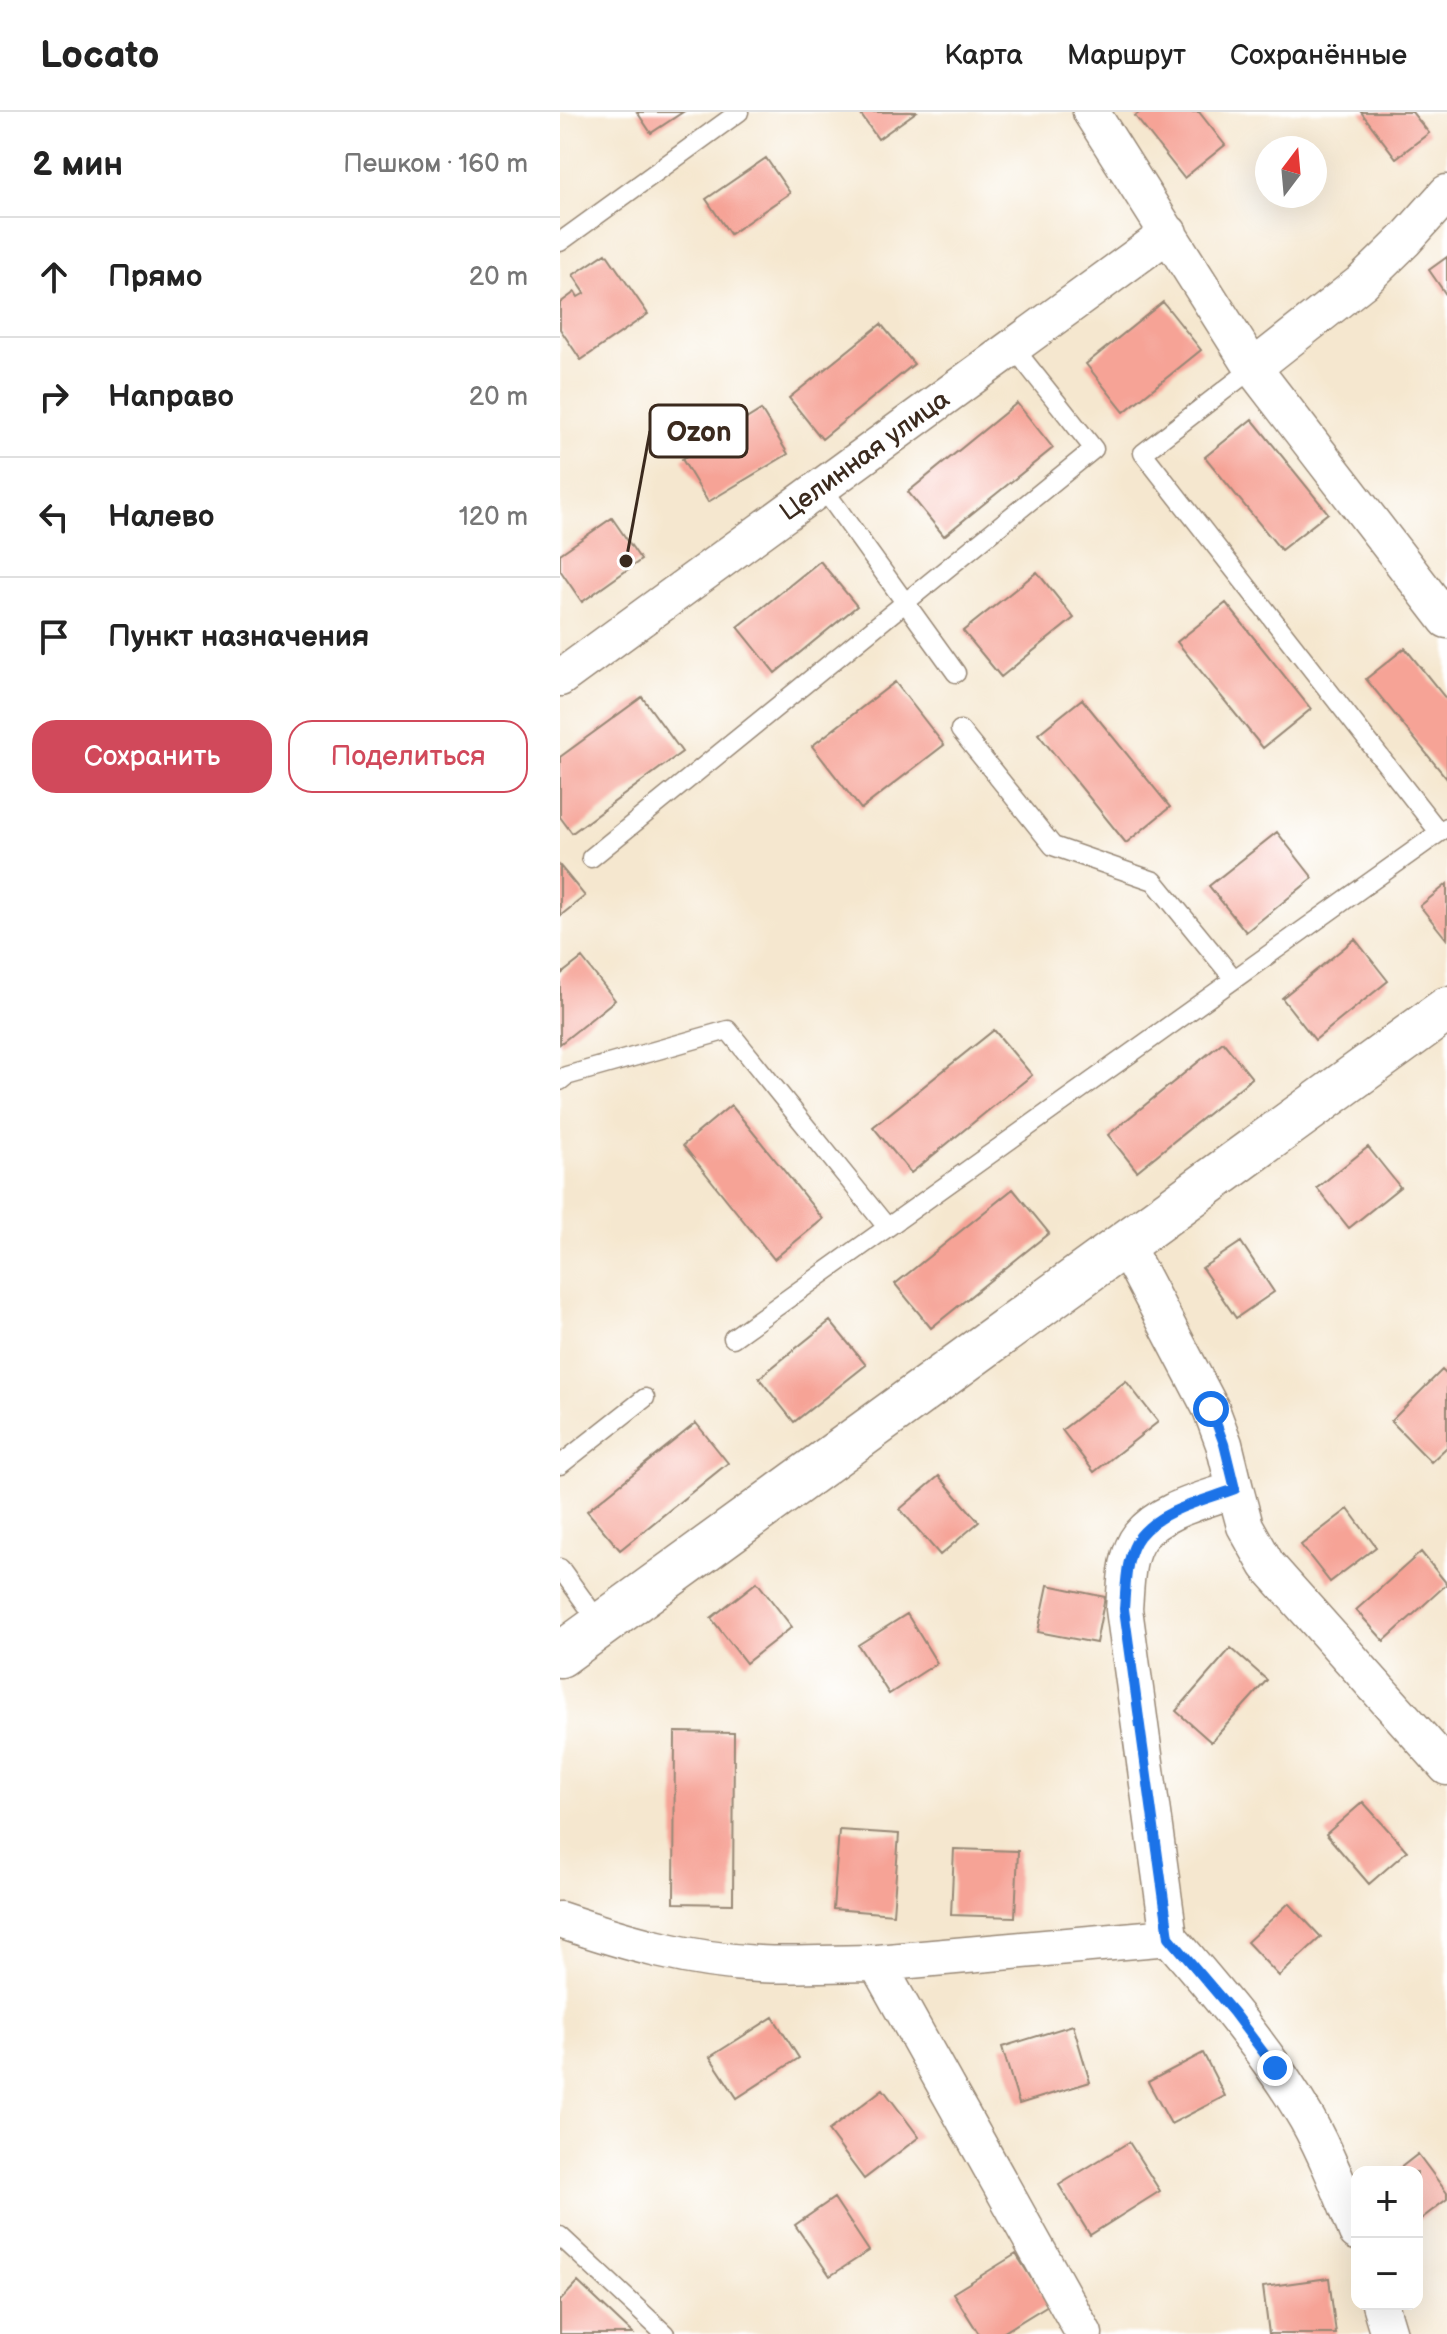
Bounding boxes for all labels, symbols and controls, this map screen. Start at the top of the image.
text: Locato [40,33,159,78]
text: Карта [944,39,1023,72]
text: Маршрут [1067,39,1186,72]
text: Сохранённые [1230,39,1407,72]
north arrow [1255,136,1327,208]
text: 2 мин [32,144,123,185]
text: Пешком · 160 m [343,149,528,180]
icon: ahead [32,255,76,299]
text: Прямо [108,259,202,295]
text: 20 m [469,262,528,293]
icon: right [32,375,76,419]
text: Направо [108,379,234,415]
text: 20 m [469,382,528,413]
street label: Целинная улица [774,384,956,528]
callout: Ozon [650,405,747,457]
text: Ozon [666,416,732,449]
icon: left [32,495,76,539]
text: Налево [108,499,214,535]
text: 120 m [459,502,528,533]
icon: arrive [32,615,76,659]
text: Пункт назначения [108,619,369,655]
button: Сохранить [32,720,272,793]
button: Поделиться [288,720,528,793]
route start [1193,1391,1229,1427]
route end [1257,2050,1293,2086]
map controls [1351,2166,1423,2310]
button: + [1351,2166,1423,2238]
button: − [1351,2238,1423,2310]

